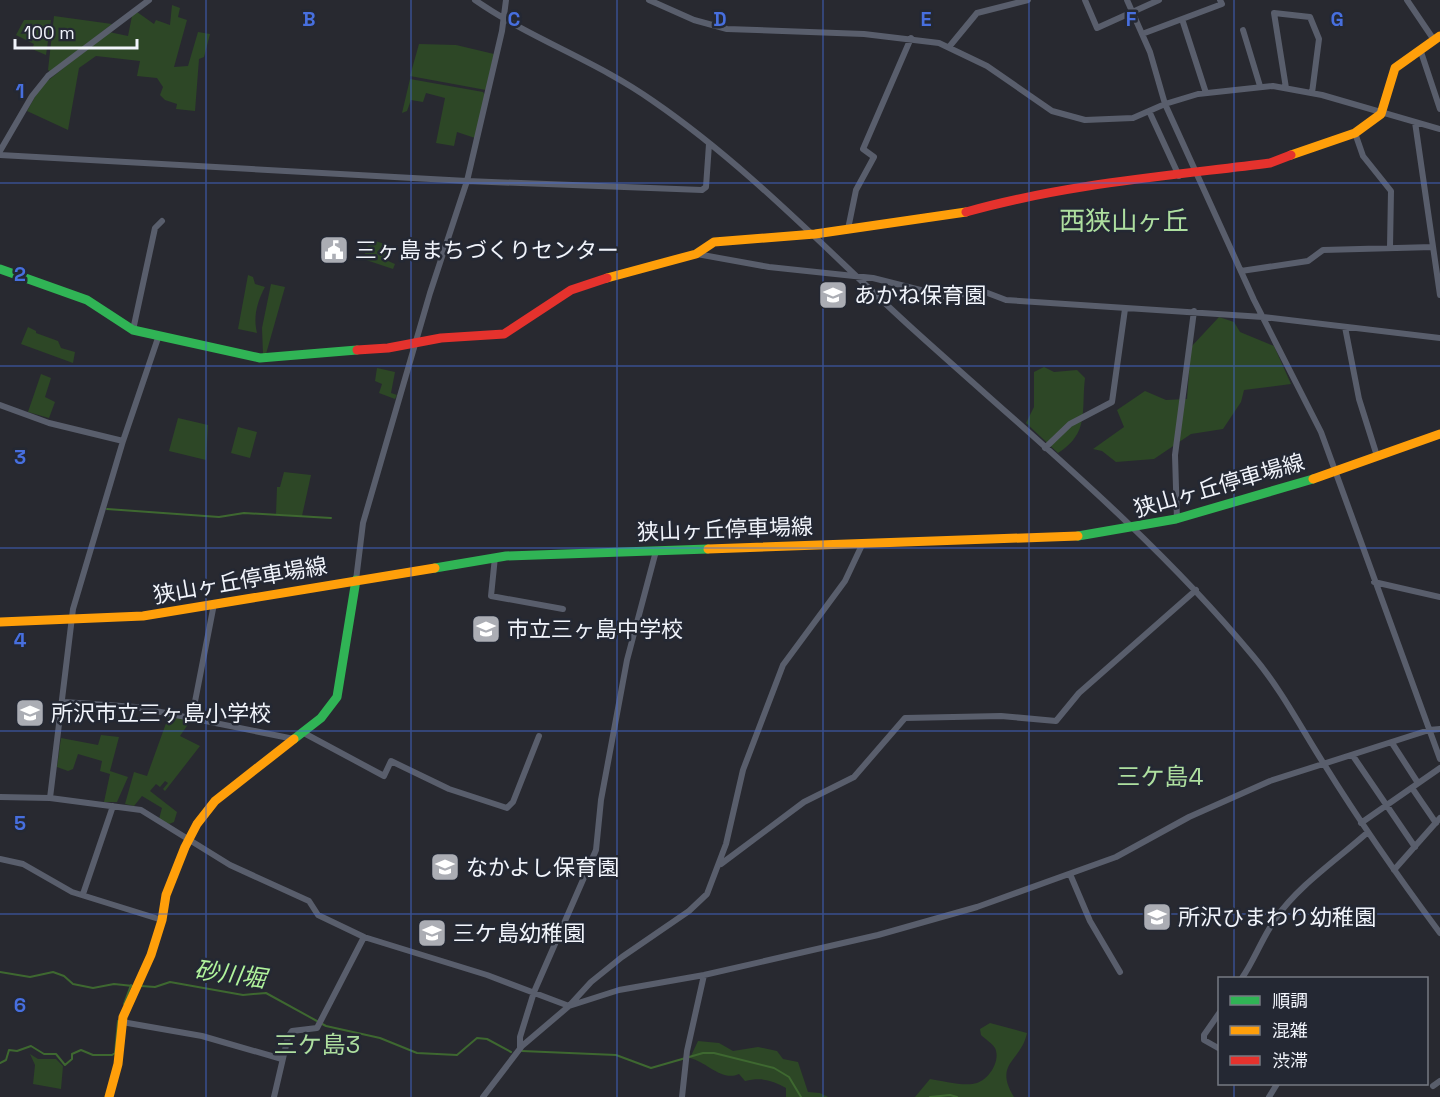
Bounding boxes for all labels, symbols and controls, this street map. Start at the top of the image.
text: B [302,6,316,32]
text: C [508,6,521,32]
text: D [713,6,727,32]
text: E [920,6,932,32]
text: F [1126,6,1137,32]
text: G [1330,6,1344,32]
scale bar [15,12,136,50]
text: 100 m [24,21,75,44]
text: 1 [15,78,25,104]
district label: 西狭山ヶ丘 [1059,204,1189,238]
public building icon: 三ヶ島まちづくりセンター [318,234,350,266]
place label: 三ヶ島まちづくりセンター [355,236,619,264]
text: 2 [14,261,26,287]
school or university icon: あかね保育園 [817,279,849,311]
place label: あかね保育園 [854,281,986,309]
text: 3 [14,444,26,470]
street label: 狭山ヶ丘停車場線 [1131,447,1307,523]
street label: 狭山ヶ丘停車場線 [637,512,813,546]
street label: 狭山ヶ丘停車場線 [151,551,329,609]
school or university icon: 市立三ヶ島中学校 [470,613,502,645]
place label: 市立三ヶ島中学校 [507,615,683,643]
text: 4 [14,627,27,653]
school or university icon: 所沢市立三ヶ島小学校 [14,697,46,729]
place label: 所沢市立三ヶ島小学校 [51,699,271,727]
district label: 三ケ島4 [1117,761,1204,792]
text: 5 [14,810,26,836]
school or university icon: なかよし保育園 [429,851,461,883]
place label: なかよし保育園 [466,853,619,881]
school or university icon: 所沢ひまわり幼稚園 [1141,901,1173,933]
place label: 所沢ひまわり幼稚園 [1178,903,1376,931]
school or university icon: 三ケ島幼稚園 [416,917,448,949]
place label: 三ケ島幼稚園 [453,919,585,947]
water label: 砂川堀 [192,954,272,995]
legend [1218,977,1428,1085]
text: 順調 [1272,989,1308,1012]
text: 6 [14,992,26,1018]
text: 混雑 [1272,1019,1308,1042]
district label: 三ケ島3 [274,1029,360,1060]
text: 渋滞 [1272,1049,1308,1072]

